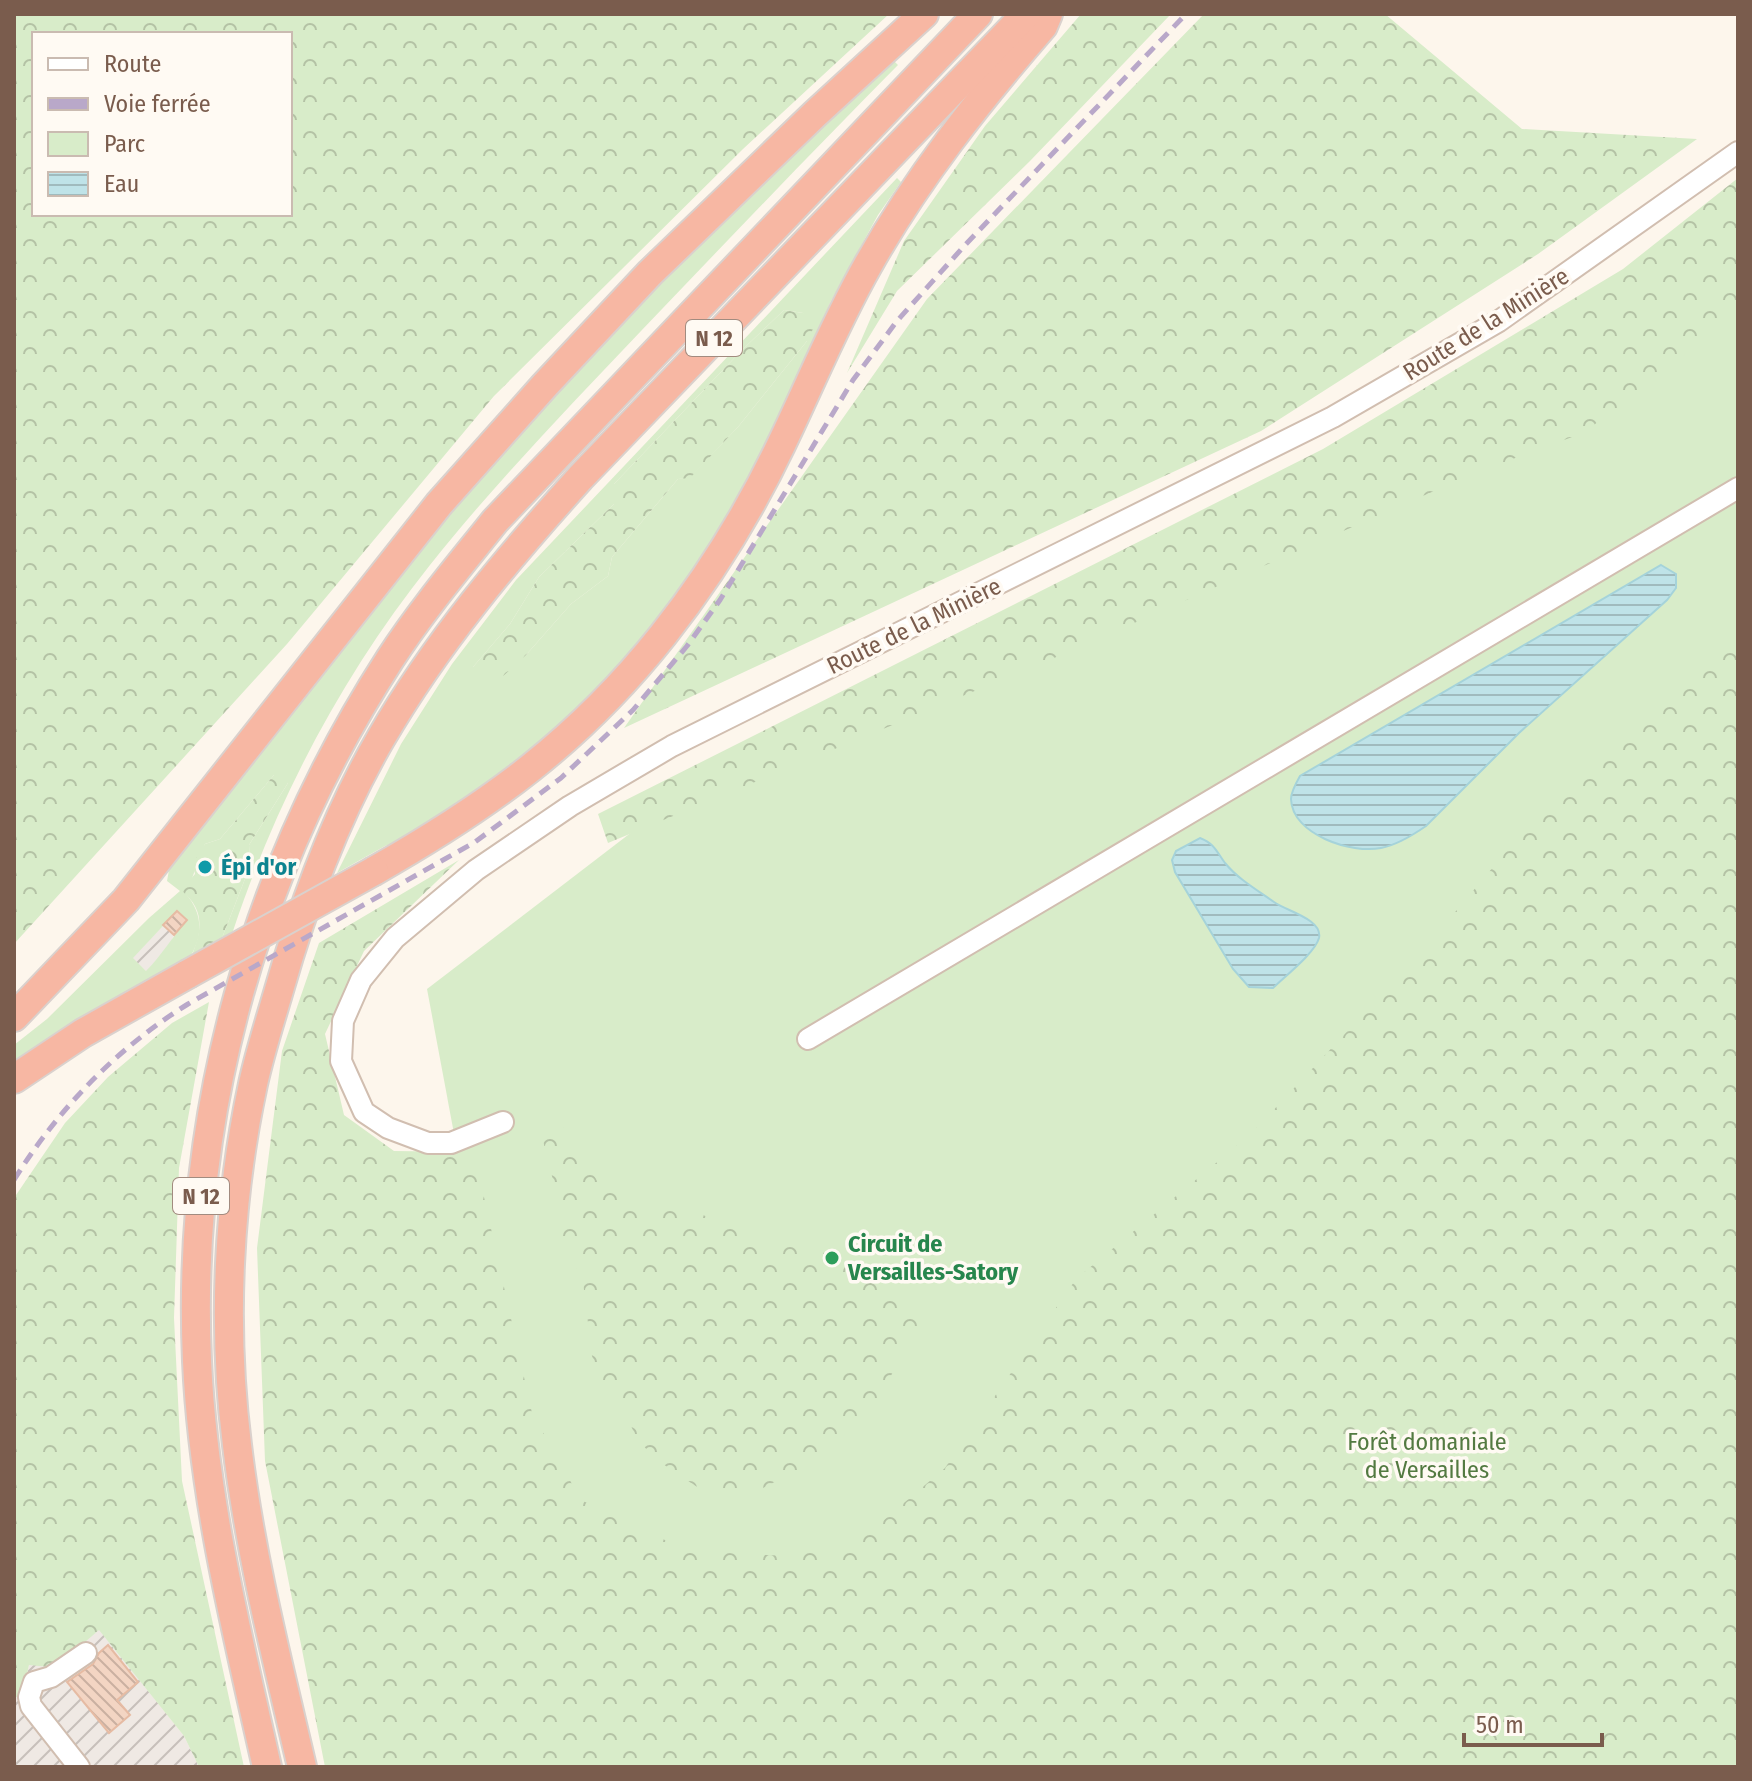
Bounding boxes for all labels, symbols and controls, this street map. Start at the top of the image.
legend [32,32,292,216]
text: Route [104,50,161,78]
text: Voie ferrée [104,90,211,118]
text: Parc [104,130,145,158]
text: Eau [104,170,139,198]
street label: Route de la Minière [1398,262,1574,386]
road number: N 12 [686,320,742,356]
street label: Route de la Minière [822,572,1006,680]
place label: Épi d'or [221,852,296,881]
marker: Épi d'or [196,858,214,876]
road number: N 12 [173,1178,229,1214]
place label: Circuit de Versailles-Satory [847,1230,1019,1286]
marker: Circuit de Versailles-Satory [823,1249,841,1267]
park label: Forêt domaniale de Versailles [1347,1428,1507,1484]
scale bar [1464,1697,1602,1747]
text: 50 m [1476,1711,1524,1739]

